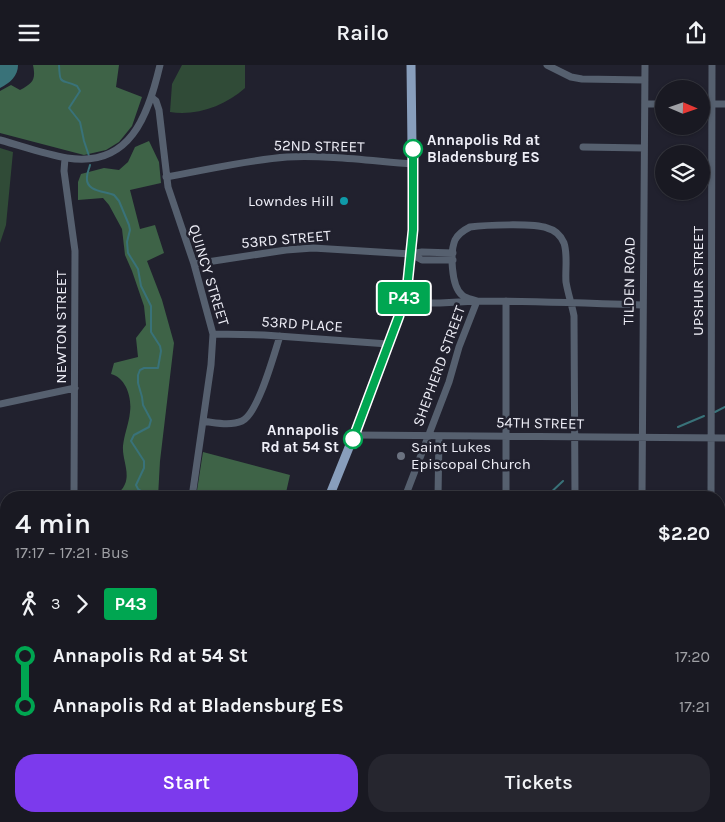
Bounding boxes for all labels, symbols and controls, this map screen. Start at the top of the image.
icon: menu [15,19,43,47]
icon: share [682,19,710,47]
text: Railo [336,20,389,46]
north arrow [655,80,710,135]
map controls [655,80,710,200]
place label: Annapolis Rd at Bladensburg ES [427,131,540,166]
street label: 52ND STREET [273,136,365,156]
marker: Annapolis Rd at Bladensburg ES [403,139,423,159]
button: layers [655,145,710,200]
place label: Lowndes Hill [248,192,334,210]
marker: Lowndes Hill [338,195,350,207]
street label: QUINCY STREET [185,222,233,328]
street label: 53RD STREET [240,226,332,252]
street label: UPSHUR STREET [689,226,707,336]
street label: TILDEN ROAD [619,237,639,325]
street label: NEWTON STREET [52,270,70,384]
line badge: P43 [375,282,433,314]
text: P43 [388,287,420,309]
street label: SHEPHERD STREET [409,303,469,429]
street label: 53RD PLACE [261,312,343,336]
street label: 54TH STREET [496,413,585,433]
place label: Annapolis Rd at 54 St [261,421,339,456]
marker: Annapolis Rd at 54 St [343,429,363,449]
place label: Saint Lukes Episcopal Church [411,438,531,473]
marker: Saint Lukes Episcopal Church [395,450,407,462]
text: 4 min [15,507,91,540]
text: $2.20 [658,523,710,545]
text: 17:17 – 17:21 · Bus [15,543,129,562]
icon: walk [15,590,43,618]
icon: forward [68,590,96,618]
text: P43 [114,593,147,615]
text: 3 [51,594,60,613]
text: Annapolis Rd at 54 St [53,645,248,667]
text: 17:20 [675,647,710,666]
text: Annapolis Rd at Bladensburg ES [53,695,344,717]
text: 17:21 [679,697,710,716]
button: Start [15,754,358,812]
button: Tickets [368,754,710,812]

